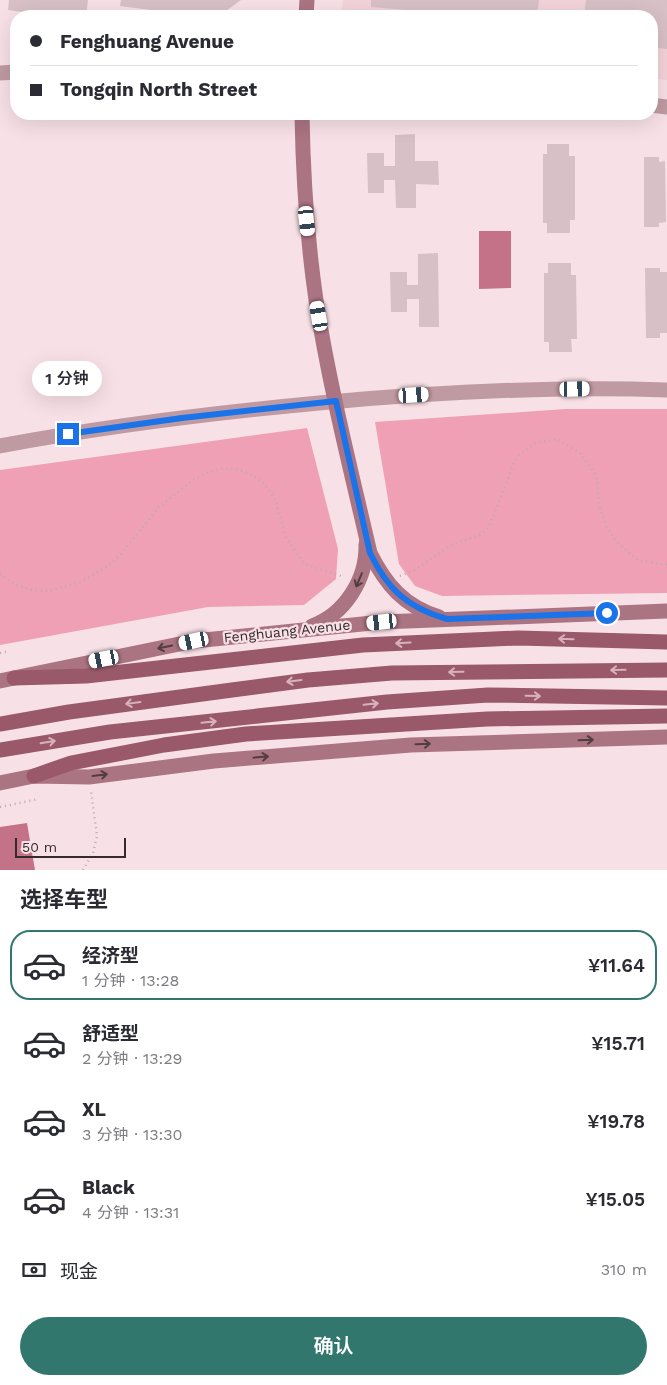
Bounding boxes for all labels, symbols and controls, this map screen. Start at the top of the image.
text: Fenghuang Avenue [60,30,234,53]
text: Tongqin North Street [60,78,257,101]
car [297,205,316,237]
car [309,300,328,332]
callout: 1 分钟 [33,362,103,396]
text: 1 分钟 [45,369,89,388]
car [559,381,590,397]
car [398,387,429,403]
route end [57,423,79,445]
one-way arrow [353,572,363,587]
route start [596,602,618,624]
car [366,613,397,631]
street label: Fenghuang Avenue [223,616,351,646]
car [177,631,210,651]
one-way arrow [558,634,574,644]
one-way arrow [396,639,412,648]
one-way arrow [157,642,173,652]
car [87,649,120,669]
one-way arrow [611,665,627,675]
one-way arrow [448,667,464,677]
one-way arrow [286,677,302,687]
one-way arrow [524,691,541,701]
one-way arrow [125,698,141,708]
one-way arrow [362,699,378,709]
one-way arrow [201,717,217,727]
one-way arrow [578,735,594,744]
one-way arrow [40,737,56,747]
one-way arrow [415,740,431,749]
one-way arrow [253,752,269,762]
one-way arrow [92,770,108,780]
scale bar [15,835,126,858]
text: 50 m [22,839,57,855]
text: 选择车型 [20,887,108,912]
icon: car [22,943,67,988]
text: 经济型 [82,944,139,967]
text: ¥11.64 [588,954,645,977]
text: 1 分钟 · 13:28 [82,971,179,990]
icon: car [22,1021,67,1066]
text: 舒适型 [82,1022,139,1045]
text: ¥15.71 [591,1032,645,1055]
text: 2 分钟 · 13:29 [82,1049,183,1068]
text: XL [82,1098,106,1121]
icon: car [22,1099,67,1144]
text: ¥19.78 [587,1110,645,1133]
text: 3 分钟 · 13:30 [82,1125,183,1144]
text: Black [82,1176,135,1199]
icon: car [22,1177,67,1222]
text: ¥15.05 [586,1188,645,1211]
text: 4 分钟 · 13:31 [82,1203,179,1222]
icon: cash [20,1256,48,1284]
text: 现金 [60,1260,98,1283]
text: 310 m [601,1260,647,1279]
button: 确认 [20,1317,647,1375]

